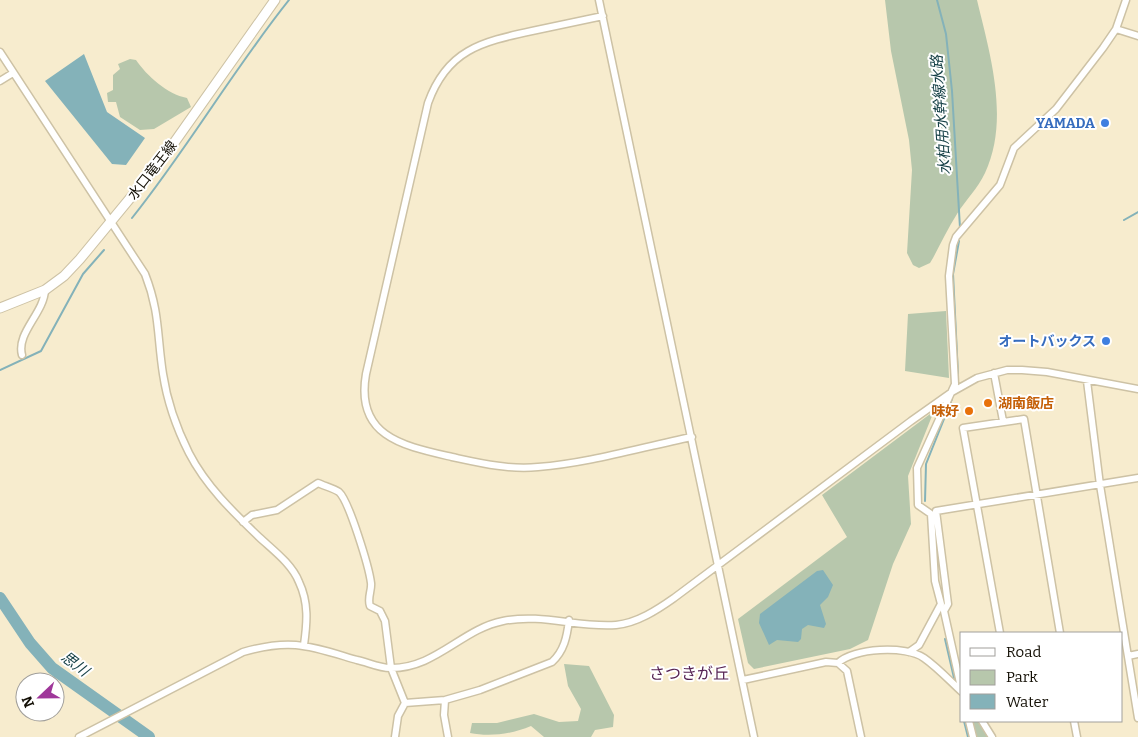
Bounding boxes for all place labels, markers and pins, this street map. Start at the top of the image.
place label: YAMADA [1036,115,1095,132]
marker: YAMADA [1099,117,1111,129]
place label: オートバックス [998,333,1096,350]
marker: オートバックス [1100,335,1112,347]
place label: 湖南飯店 [998,395,1054,412]
marker: 湖南飯店 [982,397,994,409]
place label: 味好 [931,403,959,420]
marker: 味好 [963,405,975,417]

